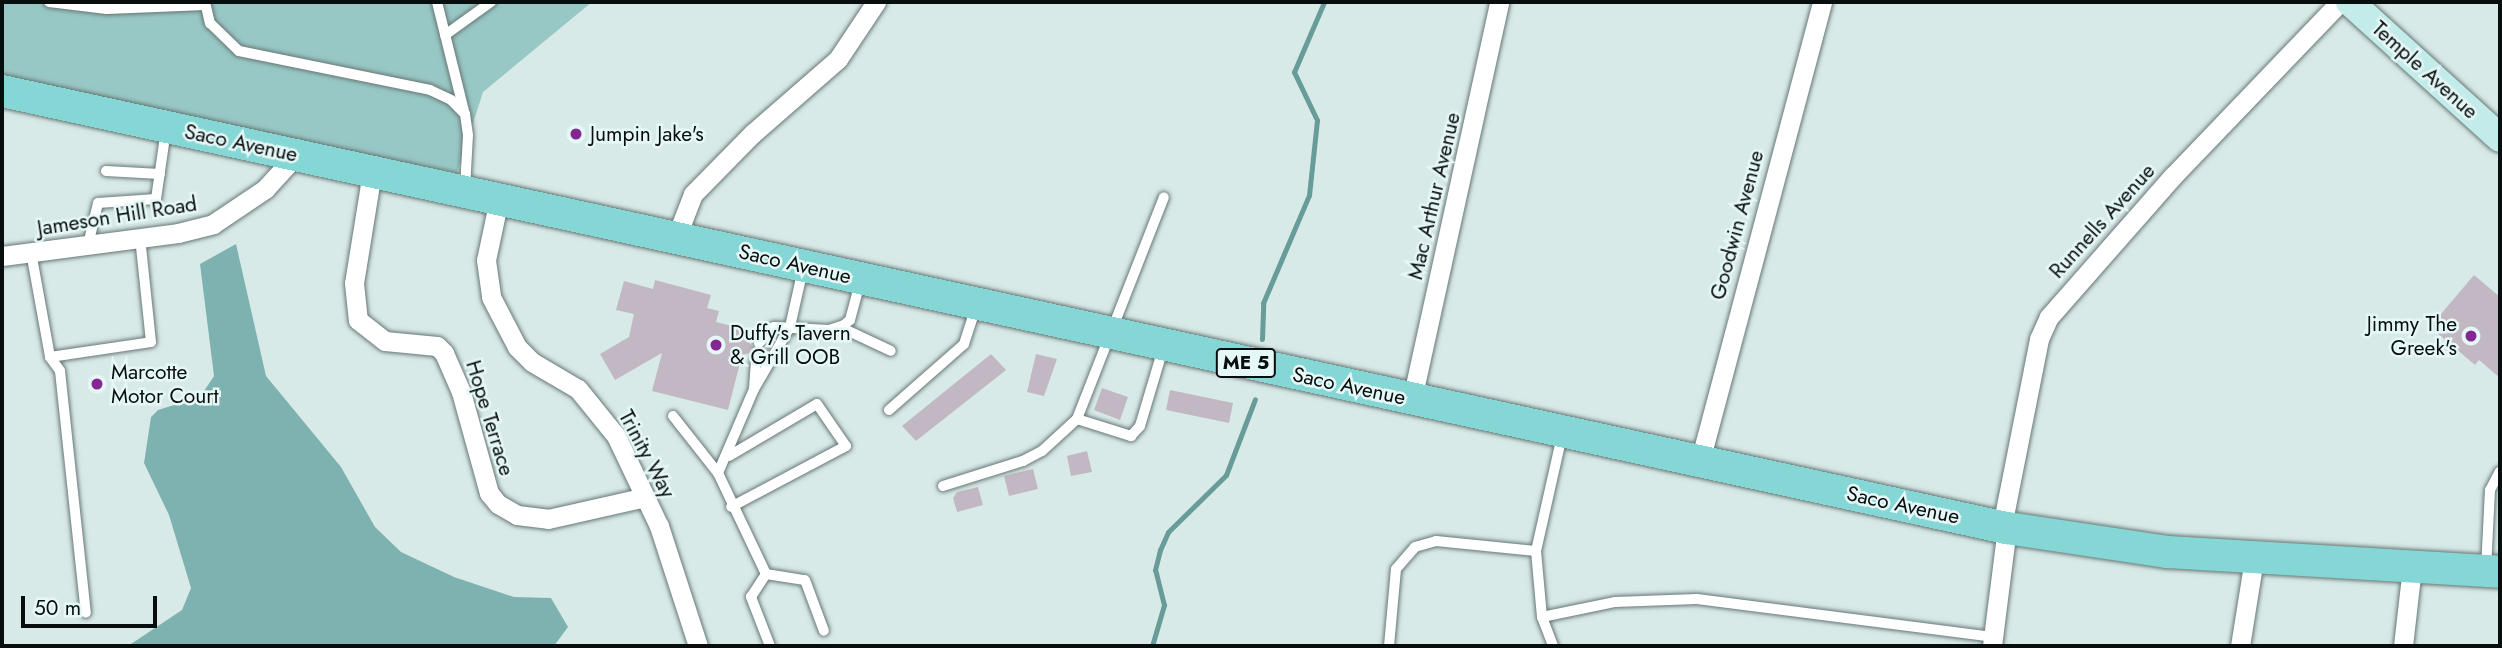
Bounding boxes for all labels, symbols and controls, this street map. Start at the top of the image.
street label: Temple Avenue [2367,16,2483,124]
street label: Mac Arthur Avenue [1403,110,1465,282]
street label: Saco Avenue [182,119,300,167]
place label: Jumpin Jake's [590,121,704,147]
marker: Jumpin Jake's [568,126,584,142]
street label: Goodwin Avenue [1705,148,1769,302]
street label: Runnells Avenue [2044,159,2160,283]
street label: Jameson Hill Road [35,191,199,241]
street label: Saco Avenue [736,239,854,289]
place label: Jimmy The Greek's [2367,311,2457,361]
place label: Duffy's Tavern & Grill OOB [730,320,851,370]
marker: Jimmy The Greek's [2463,328,2479,344]
marker: Duffy's Tavern & Grill OOB [708,337,724,353]
road number: ME 5 [1214,348,1278,378]
street label: Hope Terrace [460,357,520,479]
place label: Marcotte Motor Court [111,359,219,409]
street label: Saco Avenue [1290,362,1408,410]
marker: Marcotte Motor Court [89,376,105,392]
street label: Trinity Way [613,406,681,502]
street label: Saco Avenue [1844,481,1962,529]
scale bar [24,582,161,626]
text: 50 m [34,593,81,623]

